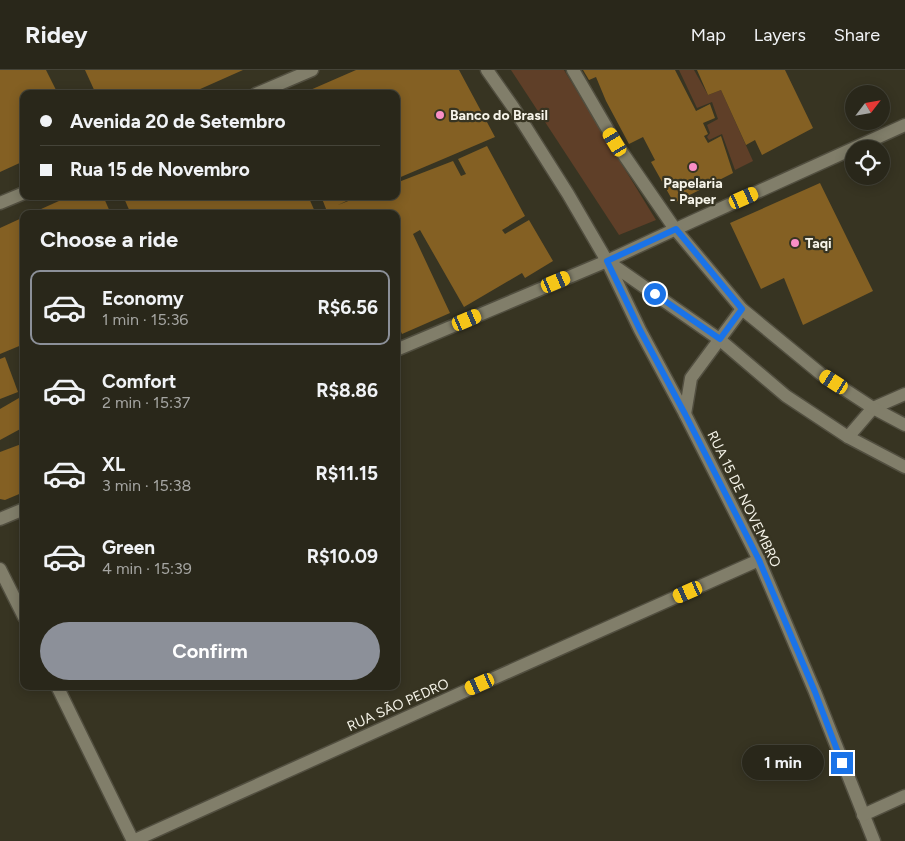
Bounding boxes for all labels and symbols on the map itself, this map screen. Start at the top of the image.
north arrow [845,85,890,130]
place label: Banco do Brasil [450,107,548,124]
marker: Banco do Brasil [434,109,446,121]
car [600,125,629,159]
marker: Papelaria - Paper [687,161,699,173]
place label: Papelaria - Paper [663,175,723,208]
car [727,185,760,211]
place label: Taqi [805,235,832,252]
marker: Taqi [789,237,801,249]
car [539,269,572,295]
route start [644,283,666,305]
car [450,307,483,333]
car [817,368,850,396]
street label: RUA 15 DE NOVEMBRO [704,428,785,570]
car [671,579,704,605]
car [463,671,496,697]
street label: RUA SÃO PEDRO [344,675,452,735]
callout: 1 min [742,746,824,780]
route end [831,752,853,774]

